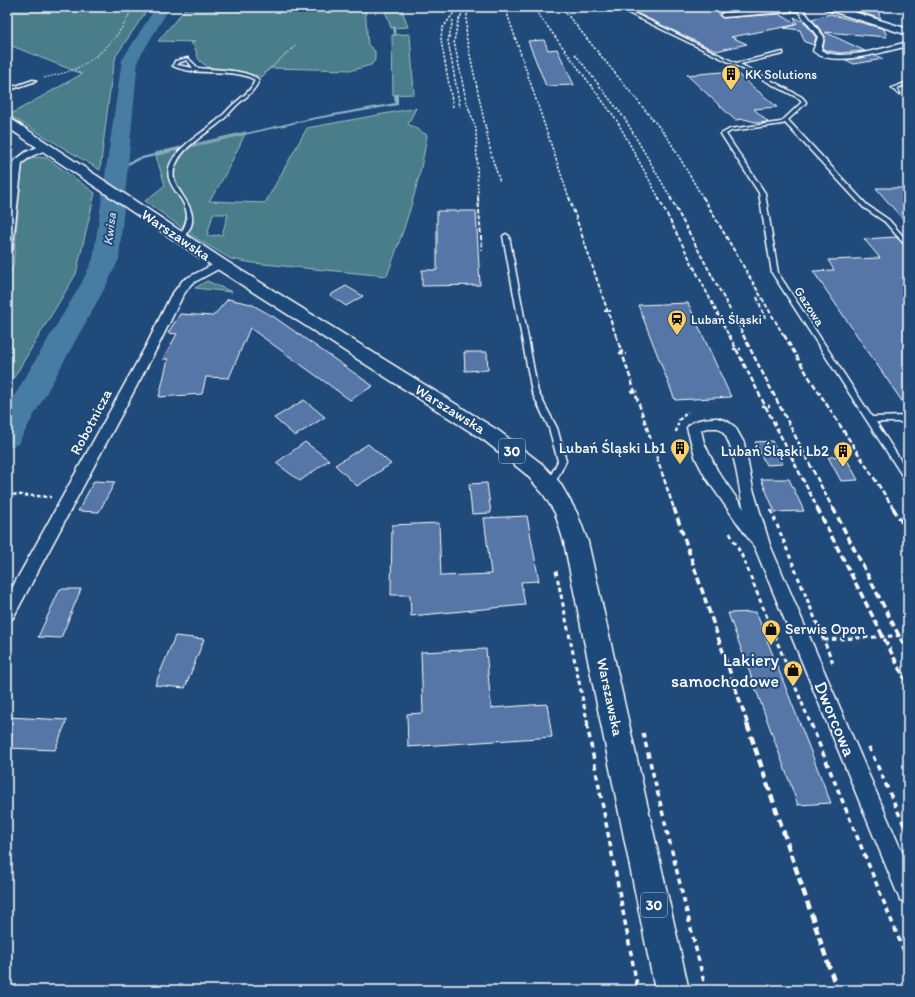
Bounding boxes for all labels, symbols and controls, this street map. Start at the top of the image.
building icon: KK Solutions [720,63,742,91]
place label: KK Solutions [745,67,817,82]
street label: Warszawska [138,205,214,265]
water label: Kwisa [100,211,119,246]
street label: Gazowa [791,284,828,329]
station icon: Lubań Śląski [666,308,688,336]
place label: Lubań Śląski [691,312,762,327]
street label: Warszawska [412,380,489,438]
street label: Robotnicza [66,386,116,458]
building icon: Lubań Śląski Lb1 [669,437,691,465]
road number: 30 [499,439,525,463]
place label: Lubań Śląski Lb1 [559,439,666,457]
building icon: Lubań Śląski Lb2 [832,440,854,468]
place label: Lubań Śląski Lb2 [721,442,829,460]
shop icon: Serwis Opon [760,618,782,646]
place label: Serwis Opon [785,620,865,638]
place label: Lakiery samochodowe [671,649,779,692]
street label: Warszawska [593,656,627,738]
shop icon: Lakiery samochodowe [782,659,804,687]
street label: Dworcowa [809,678,861,760]
road number: 30 [641,893,667,917]

